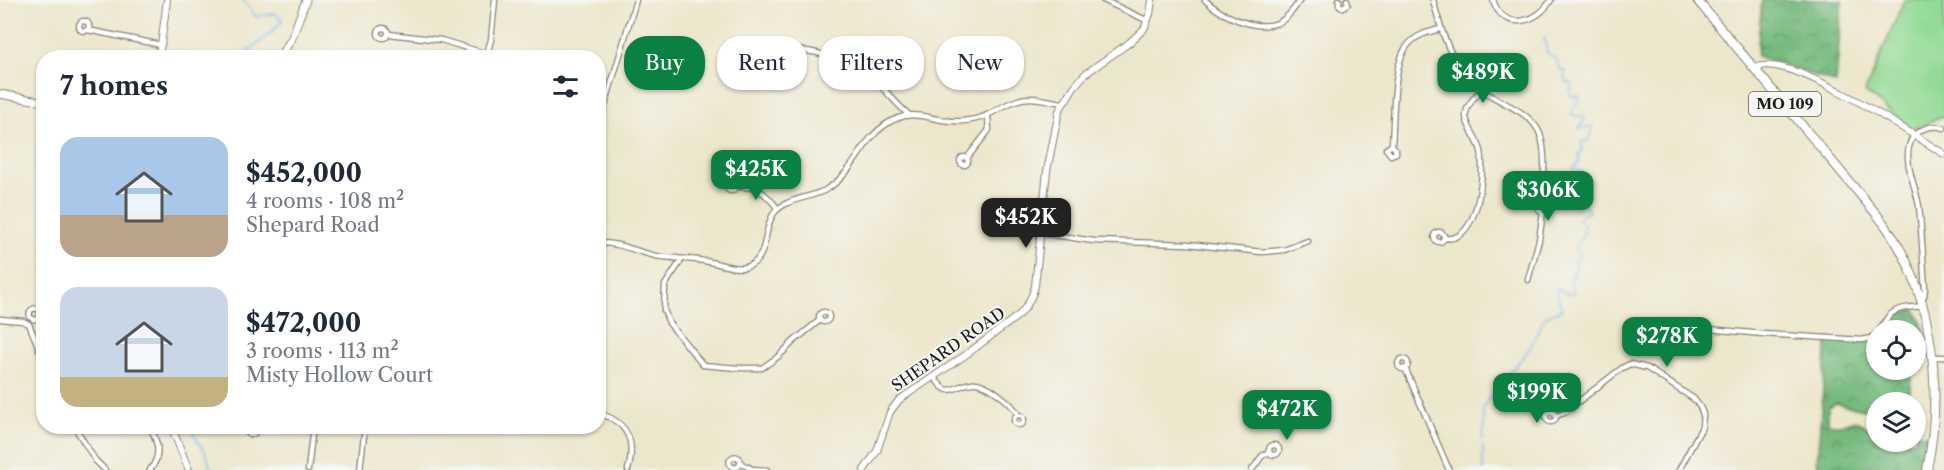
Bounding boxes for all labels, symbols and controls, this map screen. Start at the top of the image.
chip: Buy [624,36,705,90]
chip: Rent [717,36,807,90]
chip: Filters [819,36,924,90]
chip: New [936,36,1024,90]
pin: $489K [1441,53,1525,104]
text: $489K [1451,60,1515,84]
text: 7 homes [60,70,168,102]
icon: filters [549,70,582,103]
road number: MO 109 [1749,92,1821,116]
pin: $425K [714,150,798,201]
text: $452,000 [246,157,362,189]
text: $425K [725,157,787,181]
icon: home [108,161,180,233]
pin: $306K [1506,171,1590,222]
text: $306K [1516,178,1580,202]
text: 4 rooms · 108 m² [246,189,404,213]
pin: $452K [984,198,1068,249]
text: $452K [995,205,1057,229]
text: Shepard Road [246,213,380,237]
street label: SHEPARD ROAD [887,302,1009,396]
text: $472,000 [246,307,361,339]
icon: home [108,311,180,383]
pin: $278K [1625,317,1709,368]
map controls [1866,320,1926,452]
button: locate [1866,320,1926,380]
text: $278K [1636,324,1698,348]
text: 3 rooms · 113 m² [246,339,399,363]
text: Misty Hollow Court [246,363,433,387]
pin: $199K [1495,373,1579,424]
text: $199K [1507,380,1567,404]
pin: $472K [1245,390,1329,441]
button: layers [1866,392,1926,452]
text: $472K [1256,397,1318,421]

